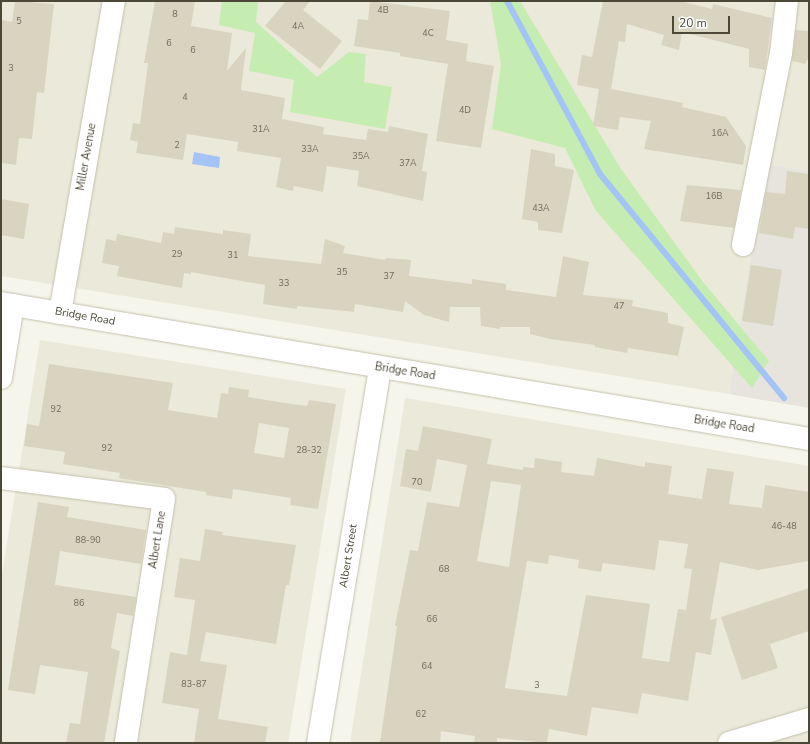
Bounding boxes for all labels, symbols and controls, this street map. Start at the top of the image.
house number: 4B [377,5,389,15]
scale bar [674,8,732,34]
house number: 8 [172,9,178,19]
text: 20 m [679,15,707,31]
house number: 5 [16,16,22,26]
house number: 4A [292,21,304,31]
house number: 4C [422,28,434,38]
house number: 6 [166,38,172,48]
house number: 6 [190,45,196,55]
house number: 3 [8,63,14,73]
house number: 4 [182,92,188,102]
house number: 4D [459,105,471,115]
street label: Miller Avenue [75,122,99,192]
house number: 31A [252,124,270,134]
house number: 16A [711,128,729,138]
house number: 2 [174,140,180,150]
house number: 33A [301,144,319,154]
house number: 35A [352,151,370,161]
house number: 37A [399,158,417,168]
house number: 16B [706,191,722,201]
house number: 43A [532,203,550,213]
house number: 29 [172,249,182,259]
house number: 31 [228,250,238,260]
house number: 35 [337,267,347,277]
house number: 37 [384,271,394,281]
house number: 33 [279,278,289,288]
house number: 47 [614,301,624,311]
street label: Bridge Road [54,305,116,329]
street label: Bridge Road [374,361,436,383]
house number: 92 [51,404,61,414]
street label: Bridge Road [693,414,755,436]
house number: 92 [102,443,112,453]
house number: 28-32 [296,445,322,455]
house number: 70 [412,477,422,487]
street label: Albert Lane [147,510,169,570]
house number: 46-48 [771,521,797,531]
street label: Albert Street [337,523,361,589]
house number: 88-90 [75,535,101,545]
house number: 68 [439,564,449,574]
house number: 86 [74,598,84,608]
house number: 66 [427,614,437,624]
house number: 64 [422,661,432,671]
house number: 83-87 [181,679,207,689]
house number: 3 [534,680,540,690]
house number: 62 [416,709,426,719]

